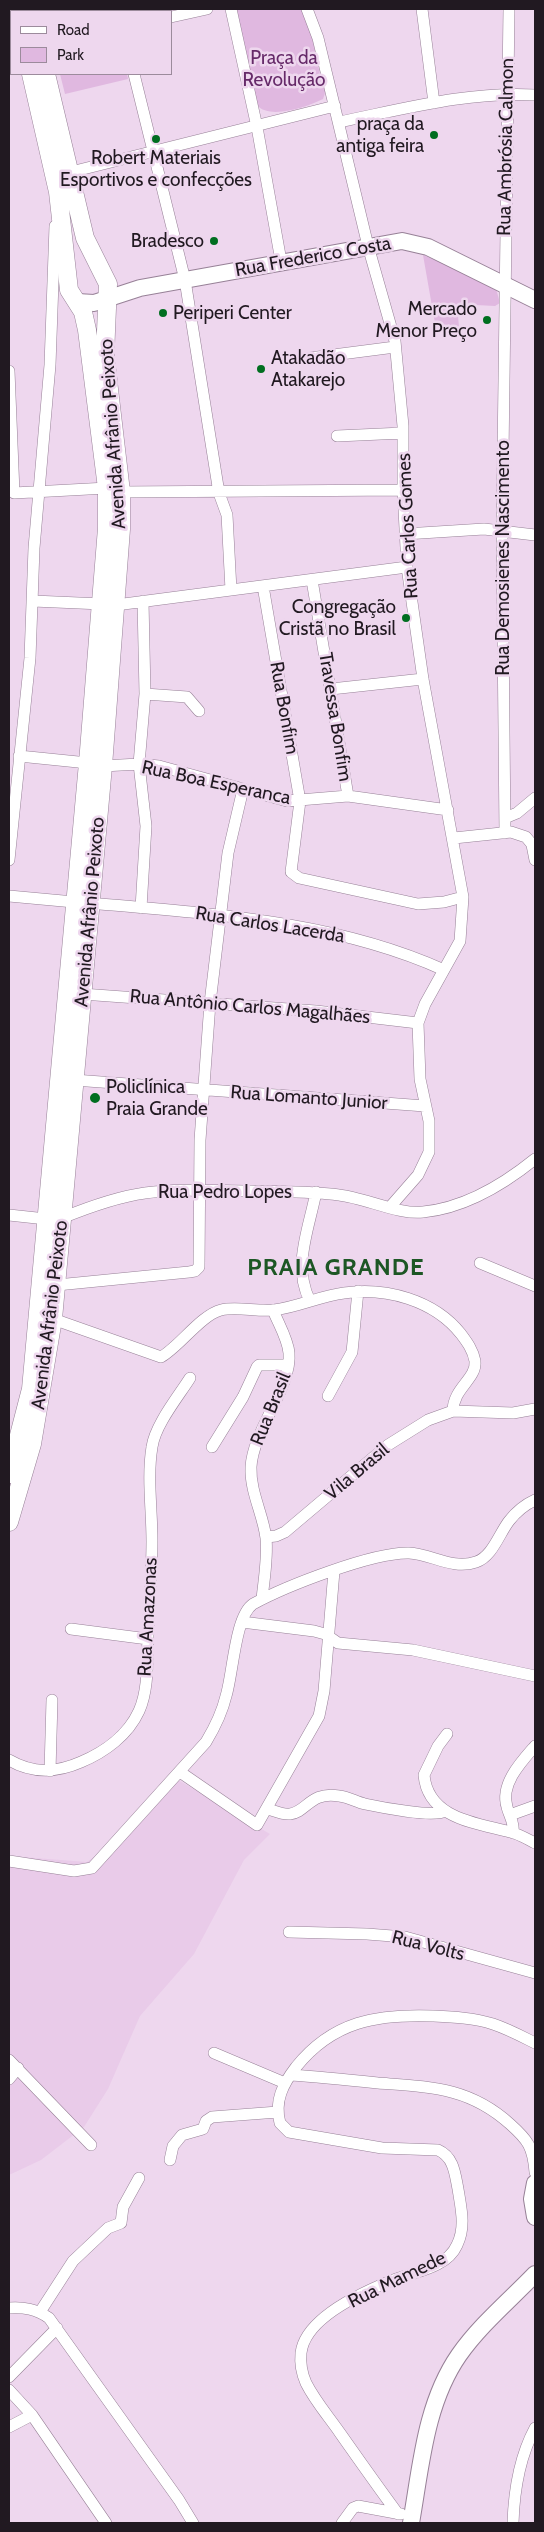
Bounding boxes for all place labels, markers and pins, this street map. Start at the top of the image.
place label: praça da antiga feira [336,113,424,157]
marker: praça da antiga feira [428,129,440,141]
marker: Robert Materiais Esportivos e confecções [150,133,162,145]
place label: Robert Materiais Esportivos e confecções [60,147,252,191]
place label: Bradesco [131,230,204,252]
marker: Bradesco [208,235,220,247]
place label: Mercado Menor Preço [376,298,477,342]
place label: Periperi Center [173,302,292,324]
marker: Periperi Center [157,307,169,319]
marker: Mercado Menor Preço [481,314,493,326]
place label: Atakadão Atakarejo [271,347,345,391]
marker: Atakadão Atakarejo [255,363,267,375]
place label: Congregação Cristã no Brasil [279,596,396,640]
marker: Congregação Cristã no Brasil [400,612,412,624]
place label: Policlínica Praia Grande [106,1076,208,1120]
marker: Policlínica Praia Grande [88,1091,102,1105]

